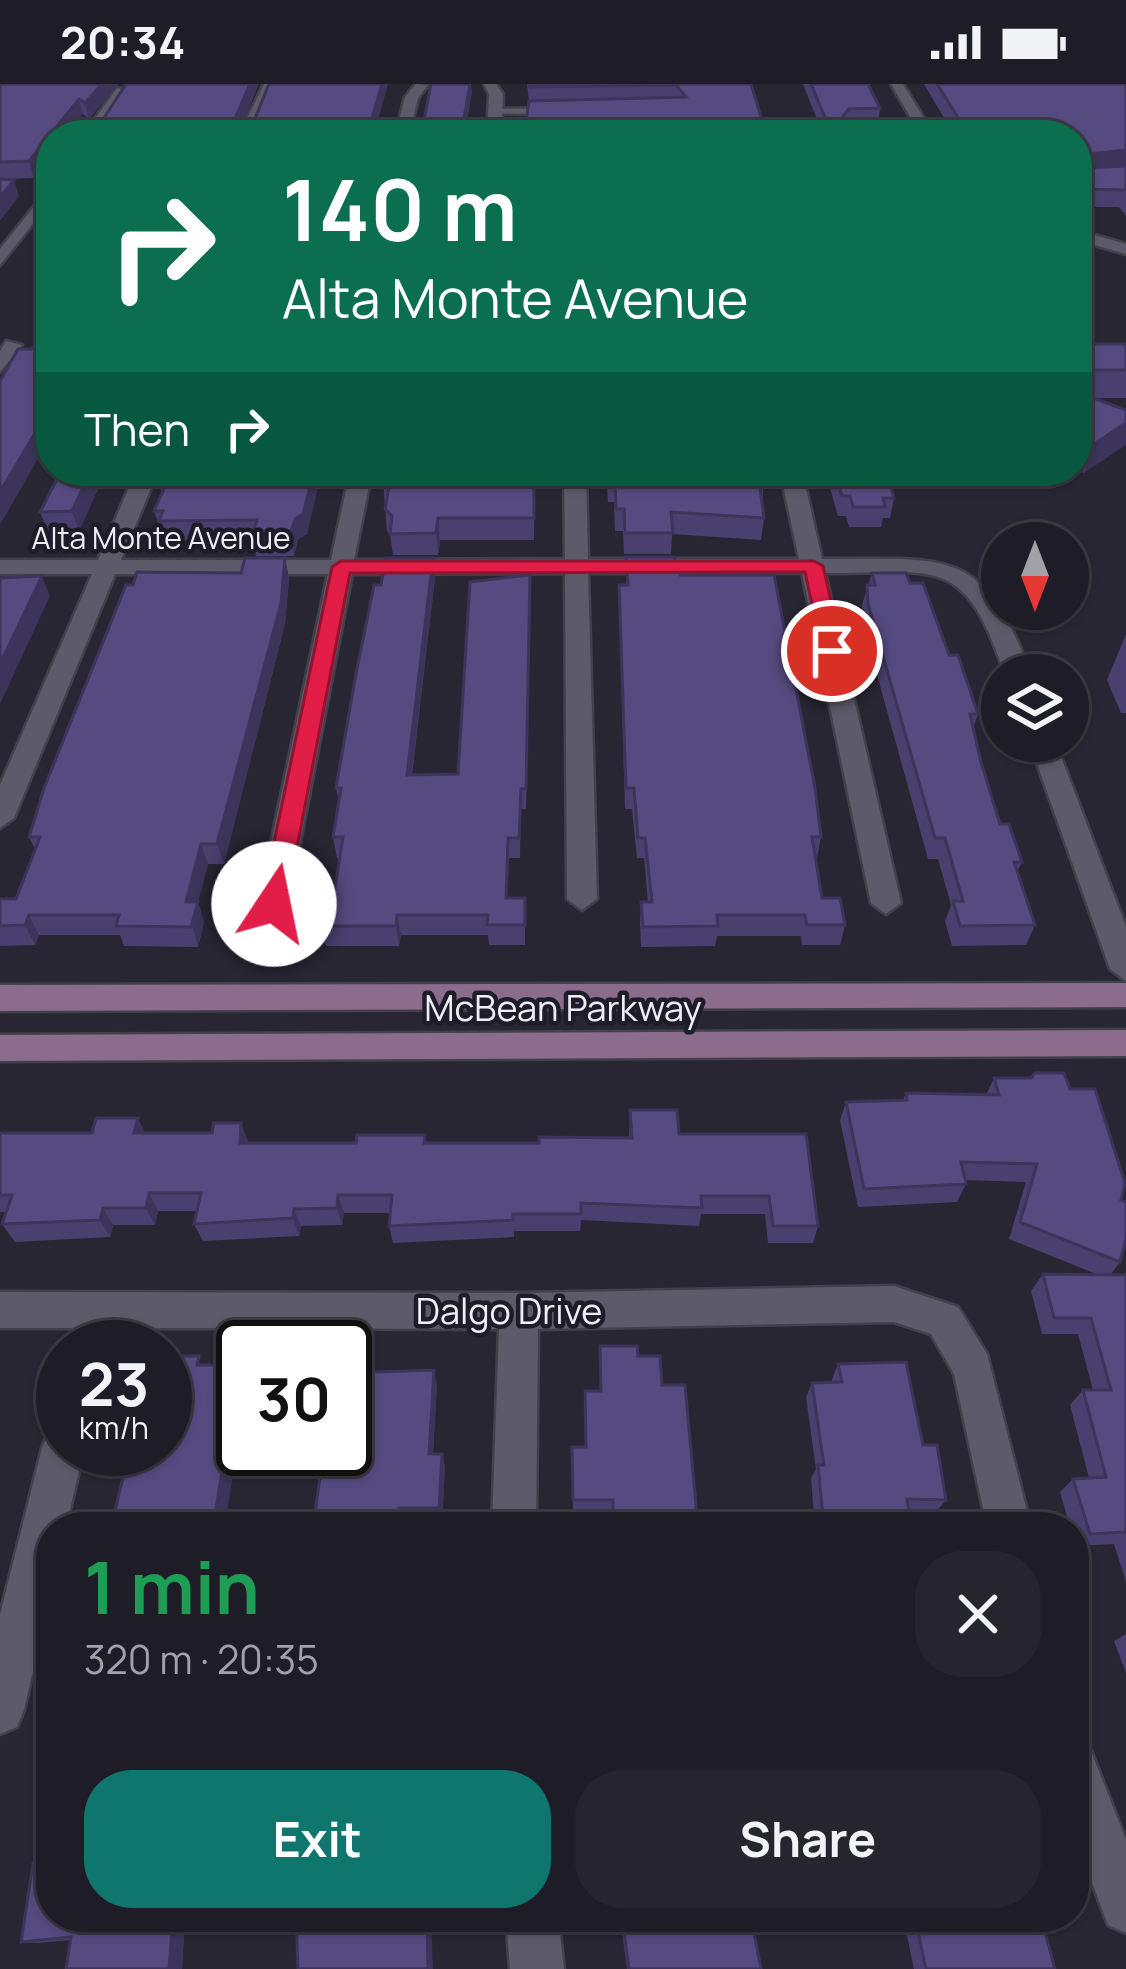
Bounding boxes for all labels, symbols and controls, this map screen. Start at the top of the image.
text: 20:34 [60,11,185,73]
text: 140 m [282,151,518,266]
icon: right [84,168,240,324]
text: Alta Monte Avenue [282,260,748,334]
icon: right [214,396,280,462]
text: Then [84,398,190,460]
street label: Alta Monte Avenue [31,517,291,558]
north arrow [981,522,1089,630]
map controls [981,522,1089,762]
pin [781,600,883,702]
icon: arrive [799,618,865,684]
button: layers [981,654,1089,762]
position arrow [211,841,337,967]
street label: McBean Parkway [424,983,702,1032]
street label: Dalgo Drive [416,1286,602,1335]
speed limit sign: 30 [216,1320,372,1476]
text: 23 [79,1342,149,1424]
text: km/h [79,1407,149,1448]
text: 1 min [84,1537,260,1636]
button: close [915,1551,1041,1677]
text: 320 m · 20:35 [84,1632,319,1686]
button: Exit [84,1770,551,1908]
button: Share [575,1770,1041,1908]

